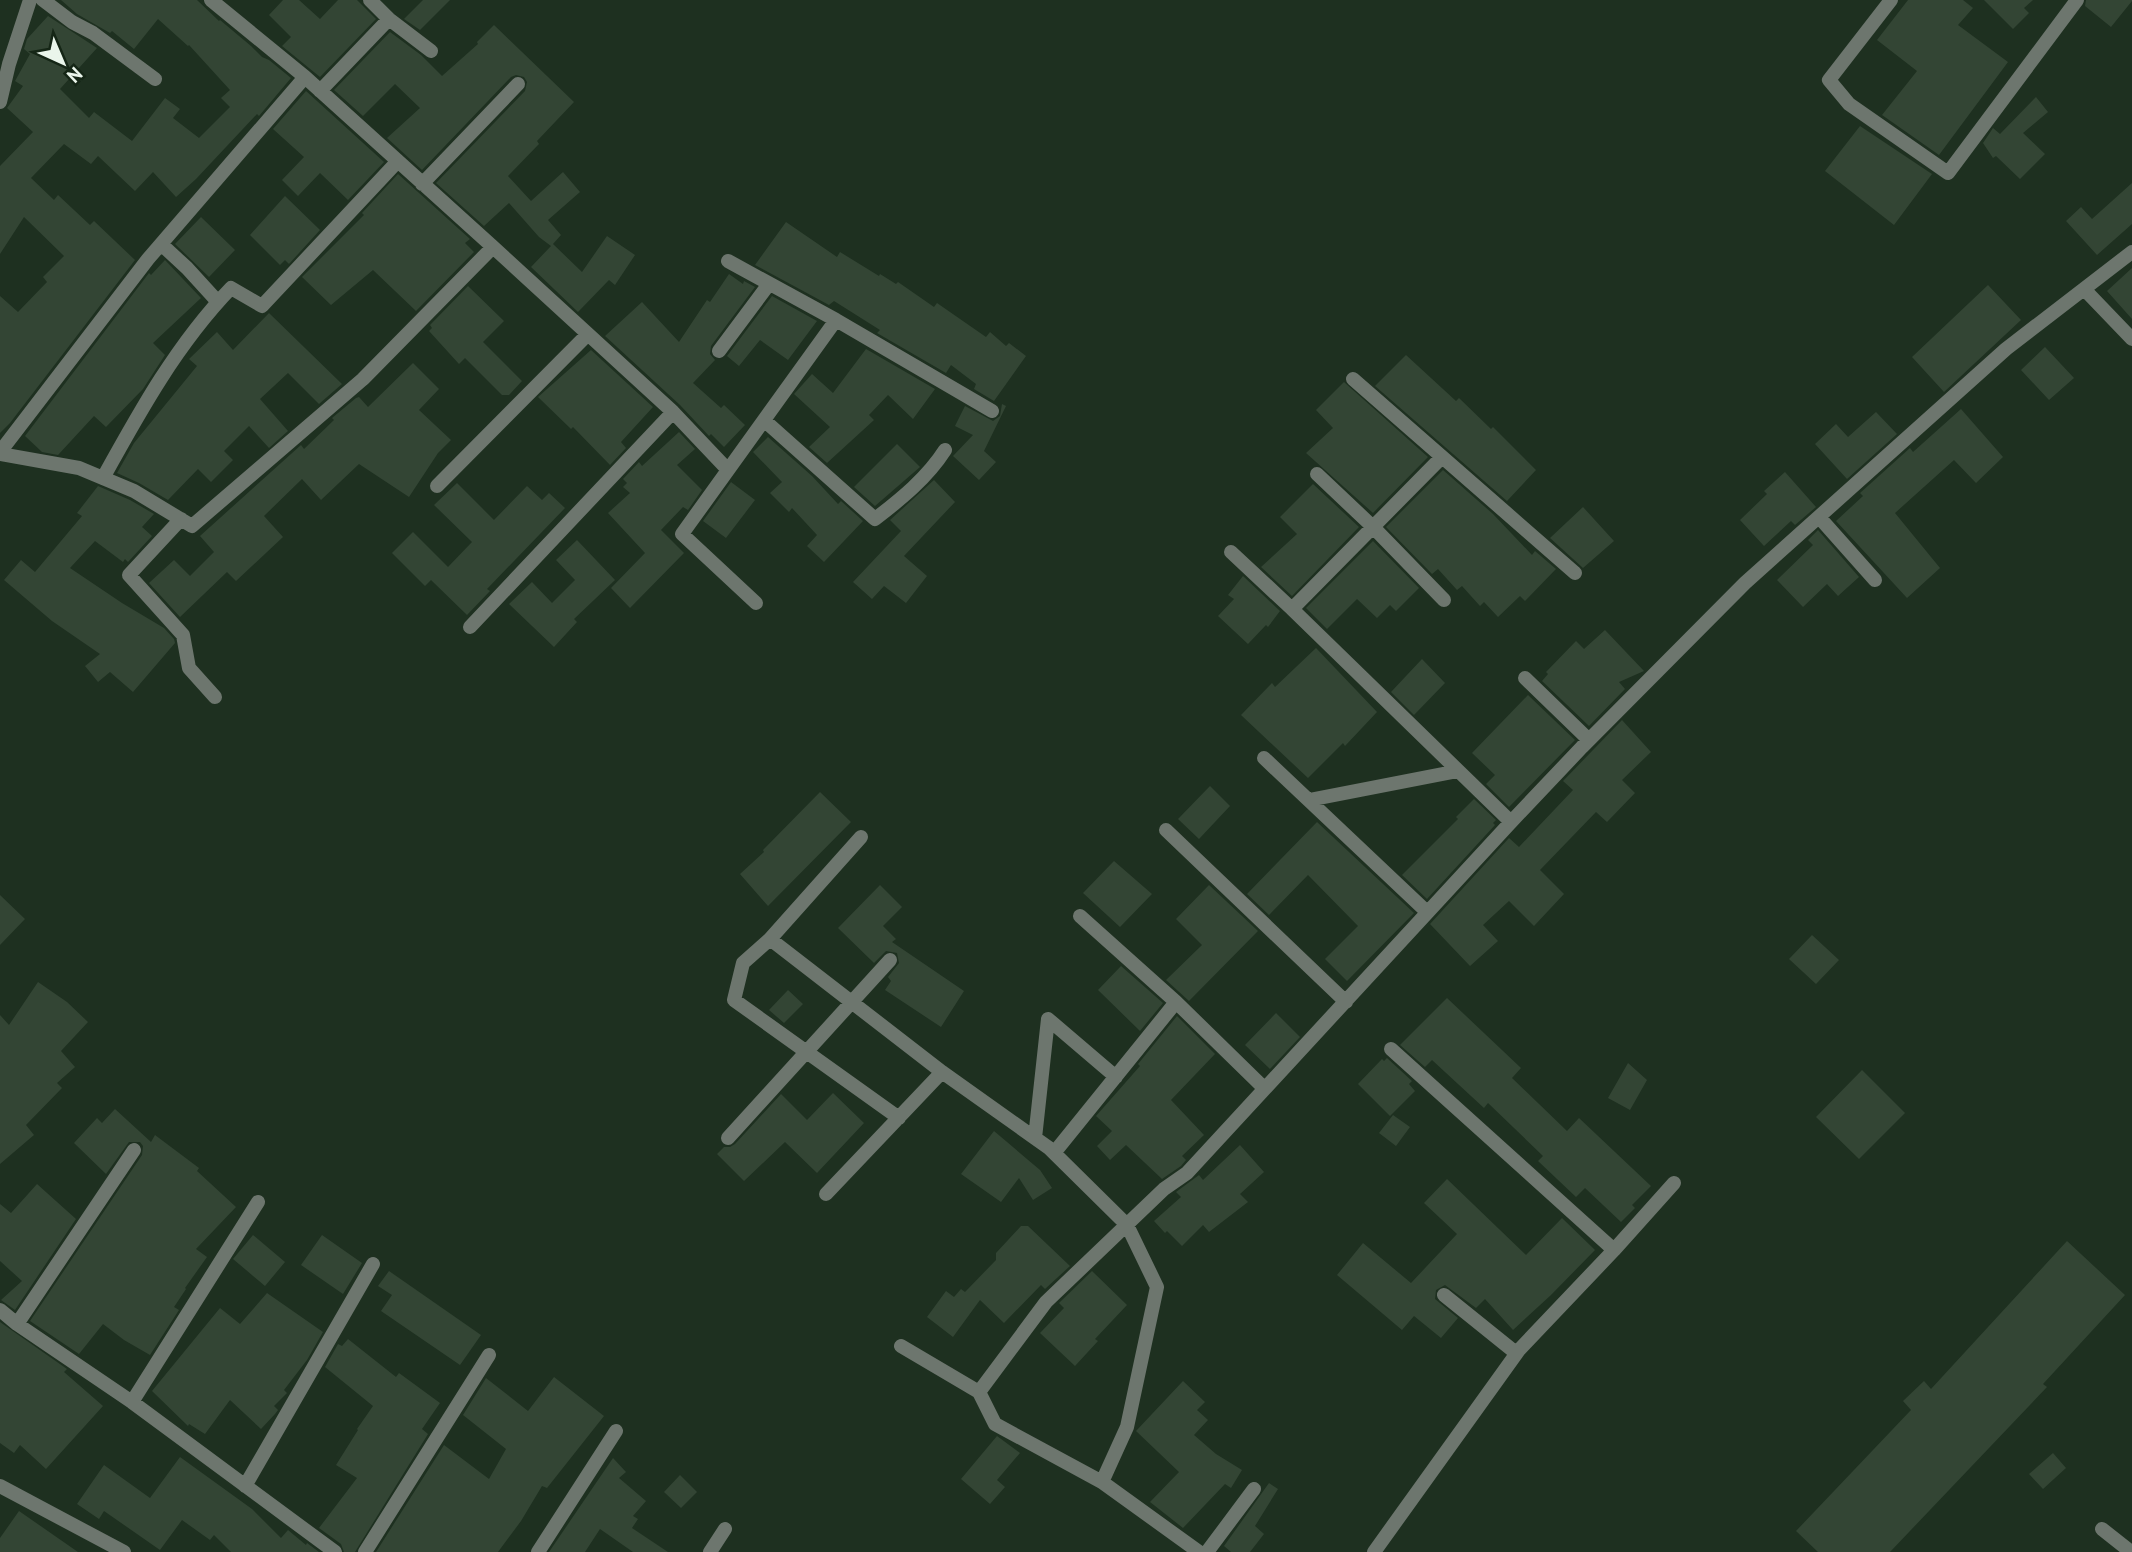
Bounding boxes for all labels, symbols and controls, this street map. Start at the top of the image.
north arrow [28,28,98,98]
text: N [62,62,88,88]

